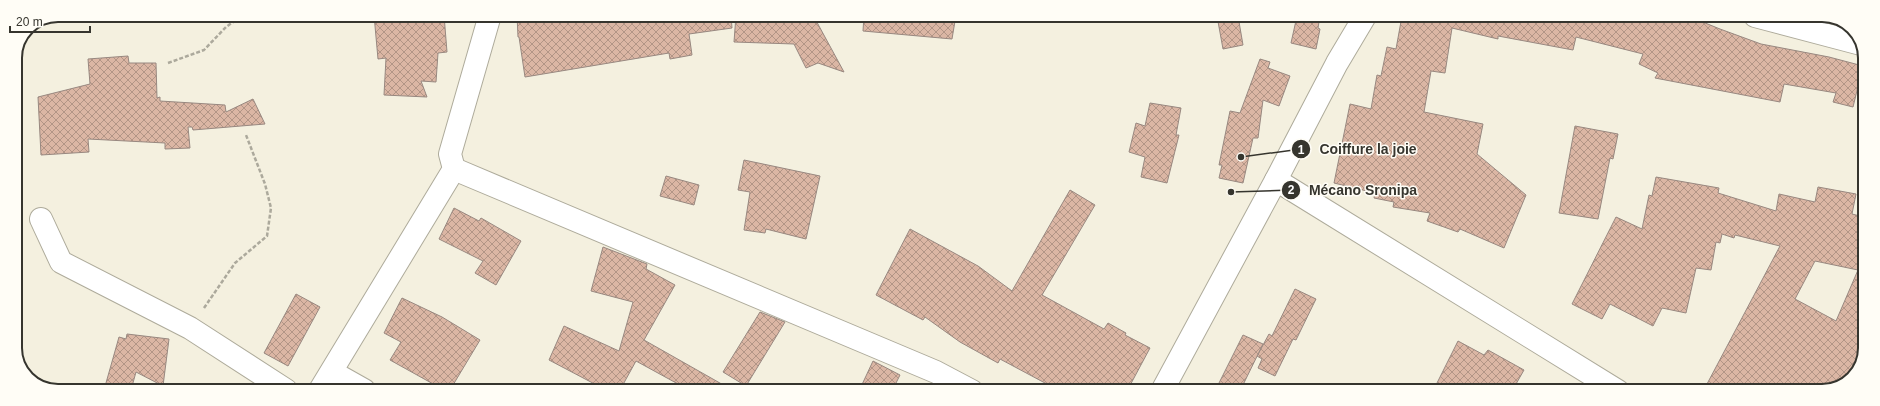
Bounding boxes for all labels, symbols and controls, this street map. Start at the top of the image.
scale bar [10,8,90,34]
text: 20 m [16,15,43,29]
callout: Coiffure la joie [1291,136,1424,162]
text: Coiffure la joie [1319,141,1417,157]
text: 1 [1298,143,1305,157]
callout: Mécano Sronipa [1281,177,1425,203]
text: Mécano Sronipa [1309,182,1417,198]
text: 2 [1288,183,1295,197]

